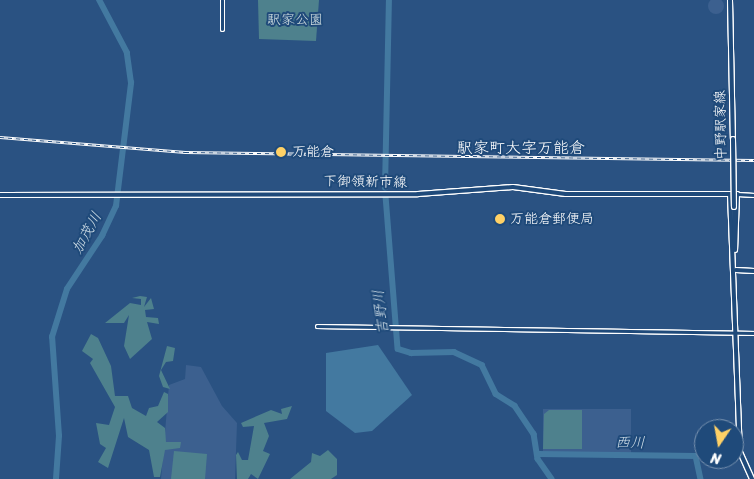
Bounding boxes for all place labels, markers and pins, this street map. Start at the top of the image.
place label: 万能倉 [292,144,334,160]
marker: 万能倉 [274,145,288,159]
place label: 万能倉郵便局 [510,211,594,227]
marker: 万能倉郵便局 [494,213,506,225]

